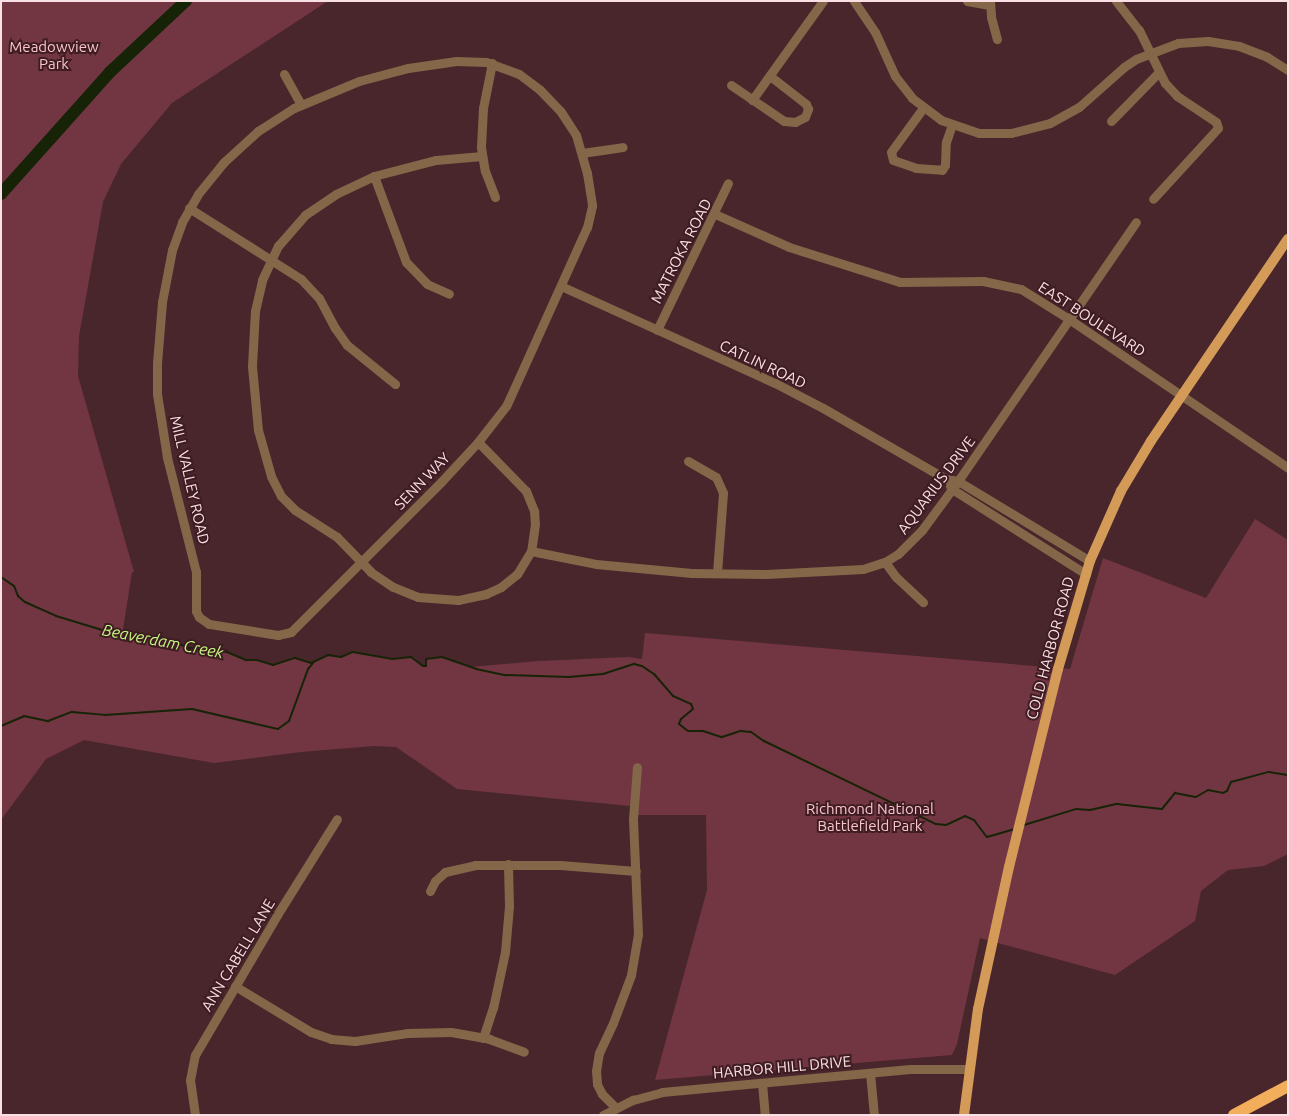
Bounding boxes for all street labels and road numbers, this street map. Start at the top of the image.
street label: MATROKA ROAD [647,196,715,306]
street label: EAST BOULEVARD [1035,278,1149,360]
street label: CATLIN ROAD [717,336,809,392]
street label: MILL VALLEY ROAD [166,414,214,546]
street label: AQUARIUS DRIVE [893,433,979,537]
street label: SENN WAY [390,449,454,513]
street label: COLD HARBOR ROAD [1022,575,1078,721]
street label: ANN CABELL LANE [197,896,279,1014]
street label: HARBOR HILL DRIVE [712,1052,852,1082]

